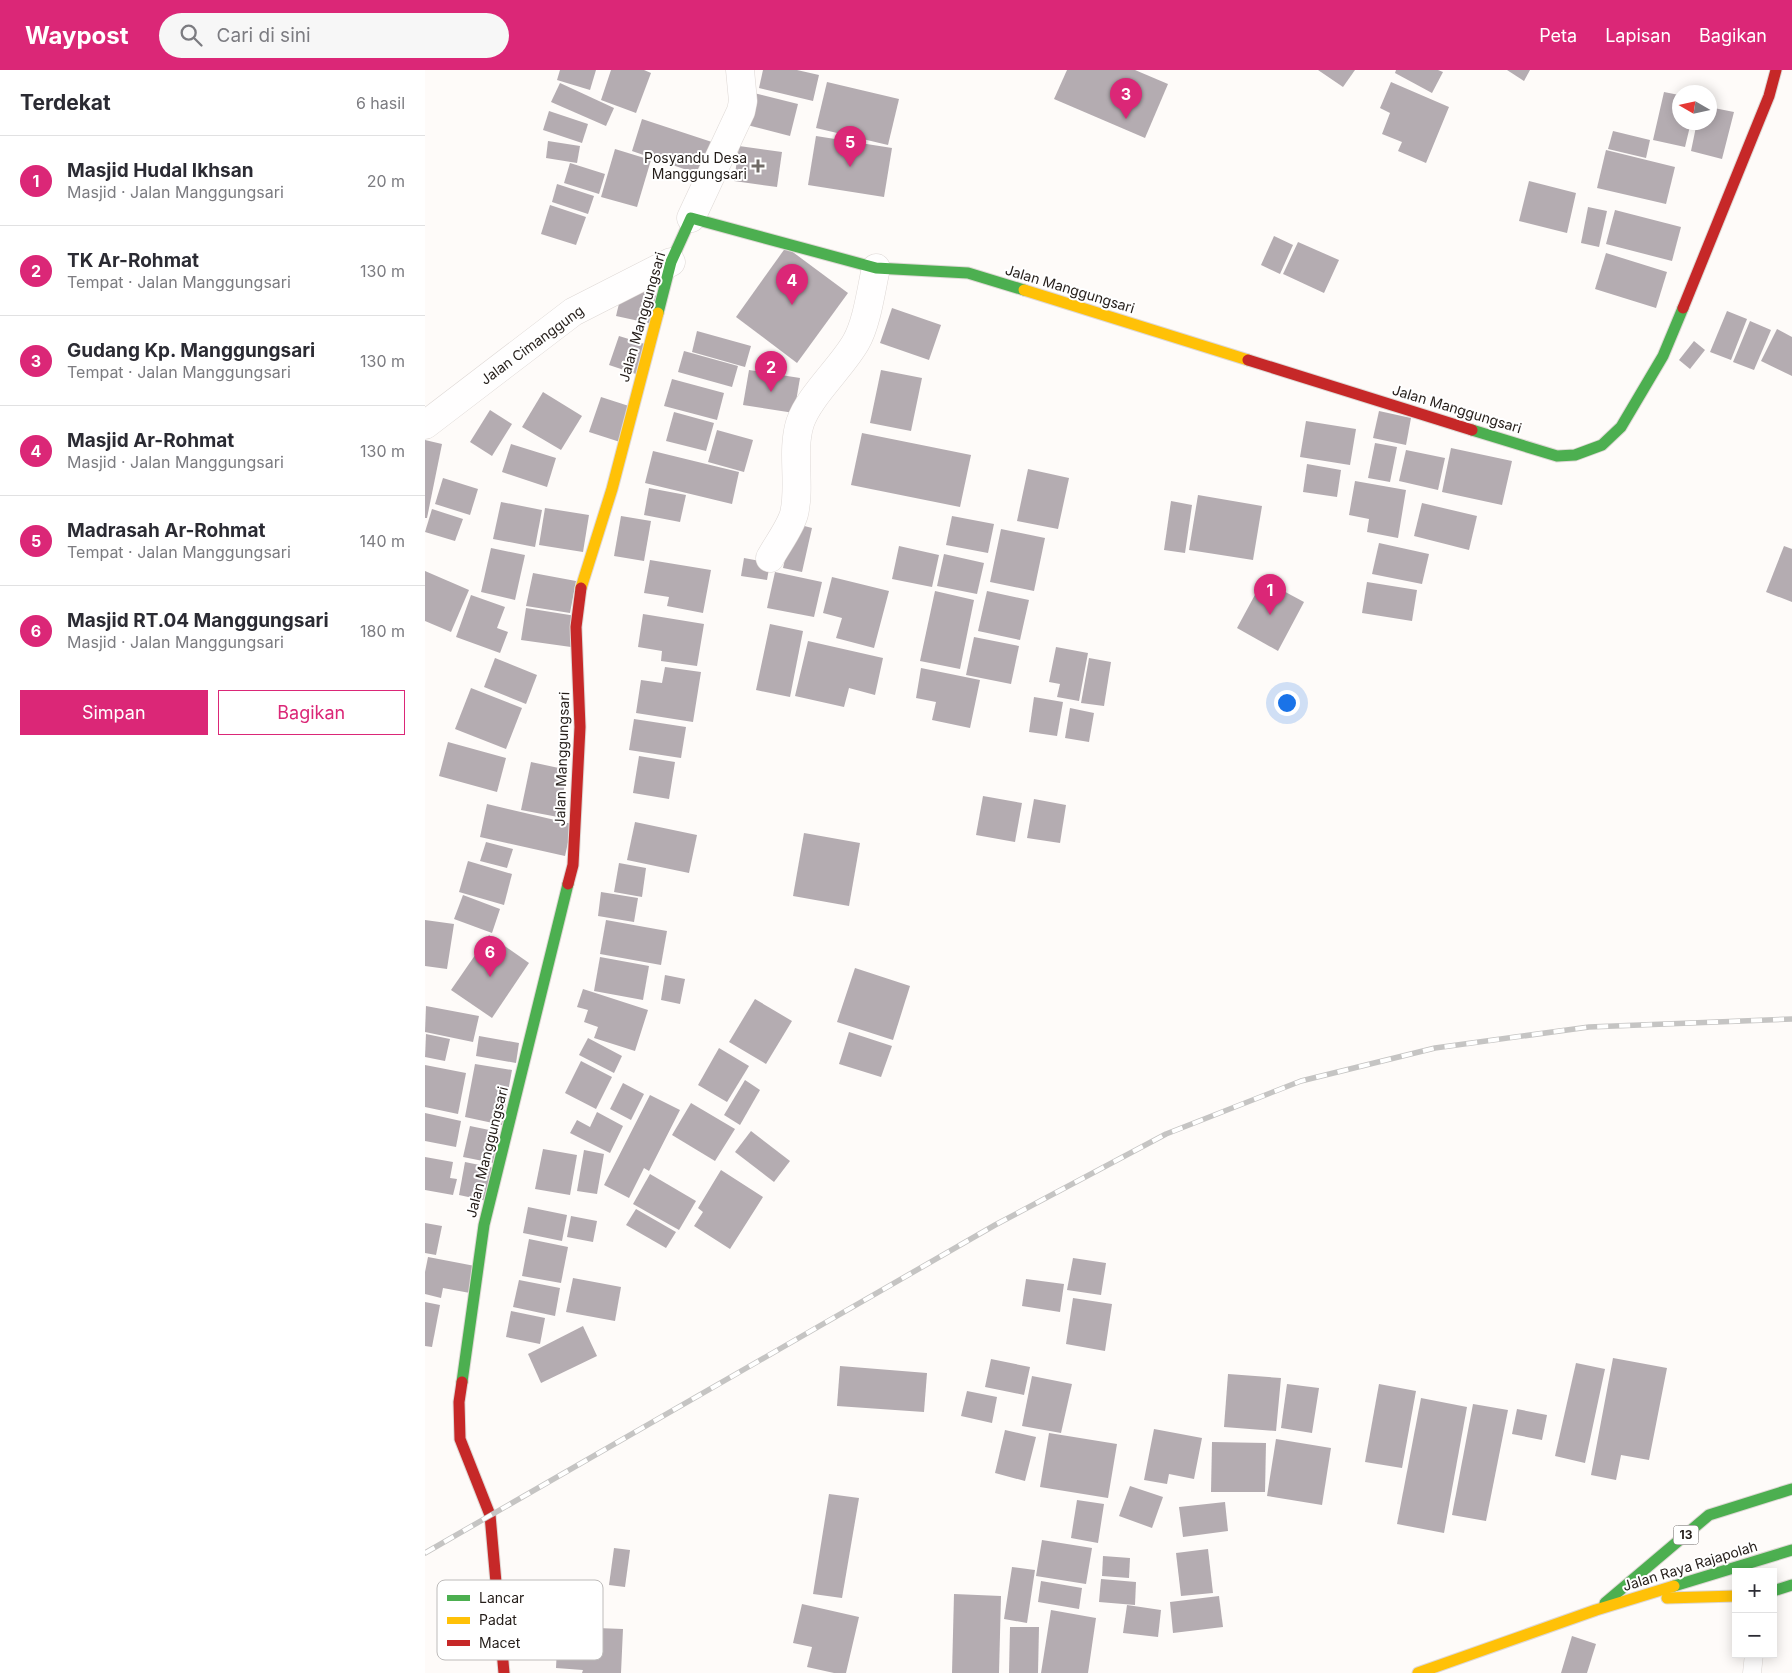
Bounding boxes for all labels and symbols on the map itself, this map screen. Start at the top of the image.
pin: 3 [1110,78,1142,119]
north arrow [1672,85,1717,130]
pin: 5 [834,126,866,167]
place label: Posyandu Desa Manggungsari [644,149,747,182]
marker: Posyandu Desa Manggungsari [751,159,765,173]
street label: Jalan Manggungsari [615,250,668,384]
street label: Jalan Manggungsari [1003,261,1137,316]
pin: 4 [776,264,808,305]
street label: Jalan Cimanggung [477,301,587,388]
pin: 2 [755,351,787,392]
street label: Jalan Manggungsari [1390,381,1524,436]
pin: 1 [1254,574,1286,615]
your location [1274,690,1300,716]
street label: Jalan Manggungsari [551,691,572,827]
pin: 6 [474,936,506,977]
street label: Jalan Manggungsari [462,1085,511,1219]
road number: 13 [1673,1526,1699,1544]
street label: Jalan Raya Rajapolah [1620,1537,1759,1594]
legend [437,1580,603,1660]
text: Lancar [479,1589,524,1606]
text: Padat [479,1611,517,1628]
text: Macet [479,1634,521,1651]

